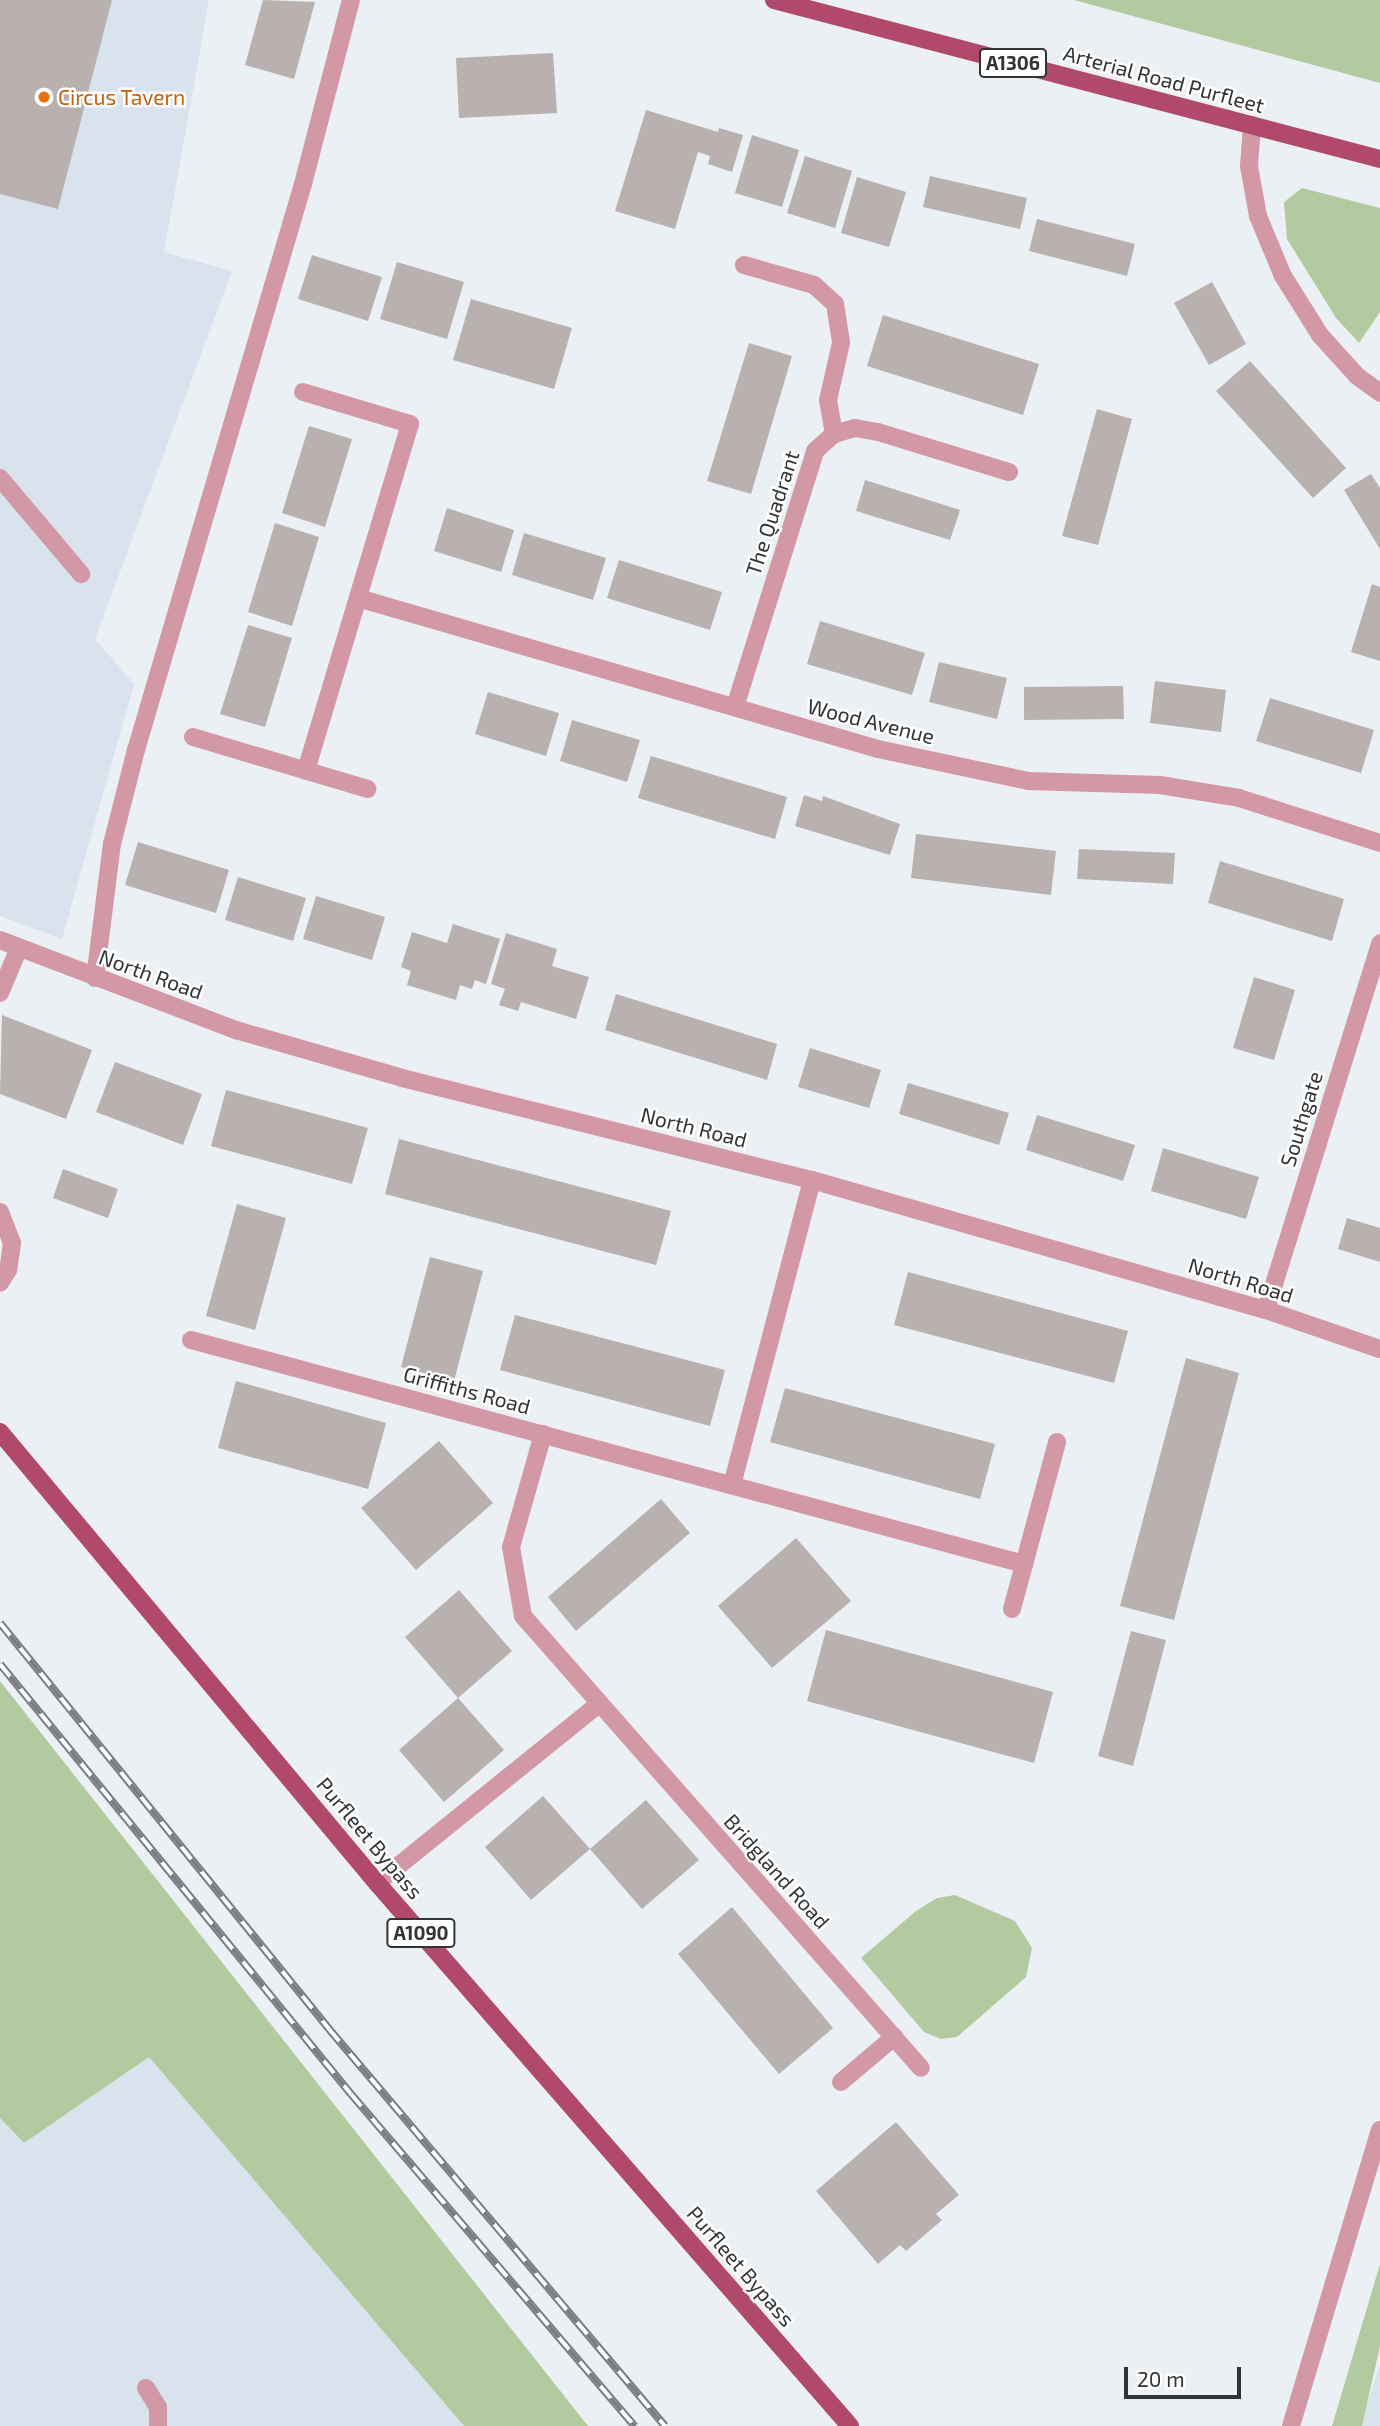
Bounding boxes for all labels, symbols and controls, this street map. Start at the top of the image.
street label: Arterial Road Purfleet [1061,40,1267,118]
road number: A1306 [978,48,1048,78]
place label: Circus Tavern [58,84,186,110]
marker: Circus Tavern [36,89,52,105]
street label: The Quadrant [740,447,804,579]
street label: Wood Avenue [805,693,937,749]
street label: North Road [96,944,206,1004]
street label: Southgate [1275,1068,1327,1170]
street label: North Road [638,1102,750,1152]
street label: North Road [1185,1252,1297,1308]
street label: Griffiths Road [401,1361,533,1419]
street label: Purfleet Bypass [312,1772,428,1904]
street label: Bridgland Road [719,1809,835,1933]
road number: A1090 [386,1918,456,1949]
street label: Purfleet Bypass [682,2201,800,2331]
scale bar [1128,2352,1245,2396]
text: 20 m [1137,2366,1185,2391]

